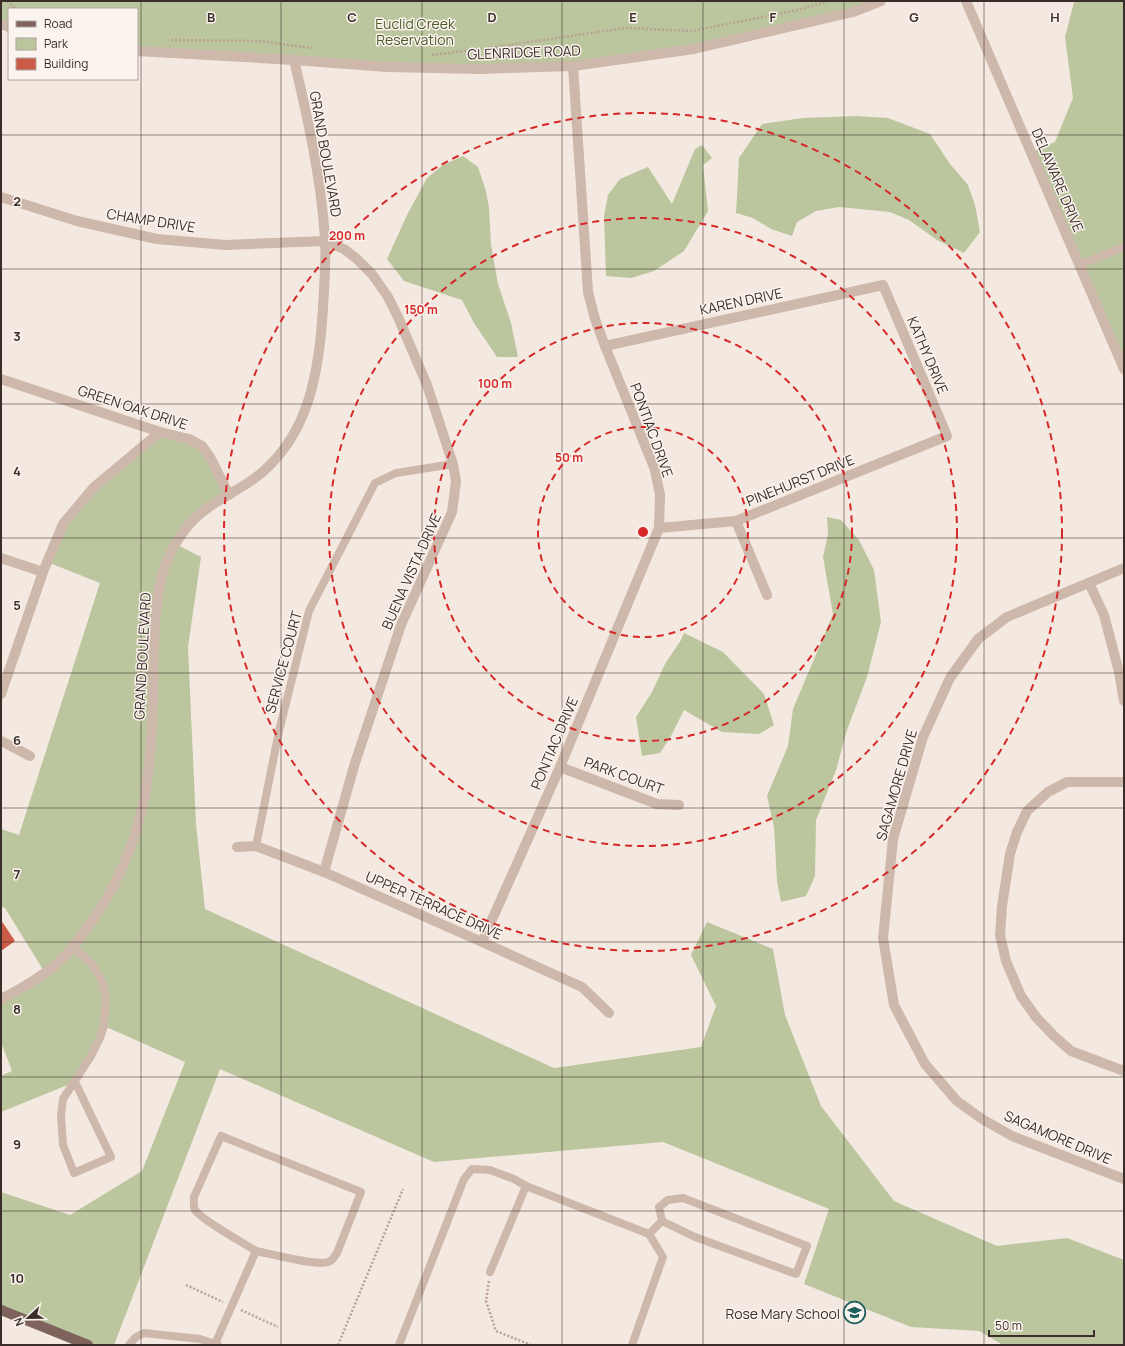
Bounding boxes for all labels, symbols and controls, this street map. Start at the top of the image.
legend [8,8,138,80]
text: B [207,8,215,26]
text: C [347,8,357,26]
text: D [487,8,497,26]
text: E [629,8,637,26]
text: F [770,8,777,26]
text: G [909,8,919,26]
text: H [1050,8,1060,26]
park label: Euclid Creek Reservation [375,14,456,49]
text: Road [44,15,72,32]
text: Park [44,35,69,52]
street label: GLENRIDGE ROAD [467,41,581,63]
text: Building [44,55,88,72]
street label: GRAND BOULEVARD [306,90,346,218]
street label: DELAWARE DRIVE [1028,125,1088,235]
text: 2 [13,192,21,210]
street label: CHAMP DRIVE [105,204,197,236]
text: 200 m [329,227,365,244]
street label: KAREN DRIVE [698,283,784,319]
text: 150 m [404,301,438,318]
street label: KATHY DRIVE [903,313,953,397]
text: 3 [13,327,21,345]
text: 100 m [478,375,512,392]
street label: GREEN OAK DRIVE [76,380,190,434]
street label: PONTIAC DRIVE [626,380,678,480]
text: 50 m [555,449,583,466]
street label: PINEHURST DRIVE [743,450,857,510]
text: 4 [13,462,21,480]
street label: BUENA VISTA DRIVE [377,510,445,632]
centre of rings [636,525,650,539]
street label: GRAND BOULEVARD [129,592,155,720]
text: 5 [13,596,21,614]
street label: SERVICE COURT [260,608,306,715]
street label: PONTIAC DRIVE [526,694,582,792]
street label: SAGAMORE DRIVE [871,727,921,843]
text: 6 [13,731,21,749]
street label: PARK COURT [582,752,667,798]
text: 7 [14,865,21,883]
street label: UPPER TERRACE DRIVE [363,866,505,944]
text: 8 [13,1000,21,1018]
street label: SAGAMORE DRIVE [1001,1106,1115,1168]
text: 9 [13,1135,21,1153]
text: 10 [10,1269,24,1287]
north arrow [8,1298,48,1338]
school or university icon: Rose Mary School [842,1300,868,1326]
place label: Rose Mary School [725,1304,840,1323]
scale bar [989,1312,1094,1338]
text: N [10,1315,27,1328]
text: 50 m [995,1317,1022,1334]

